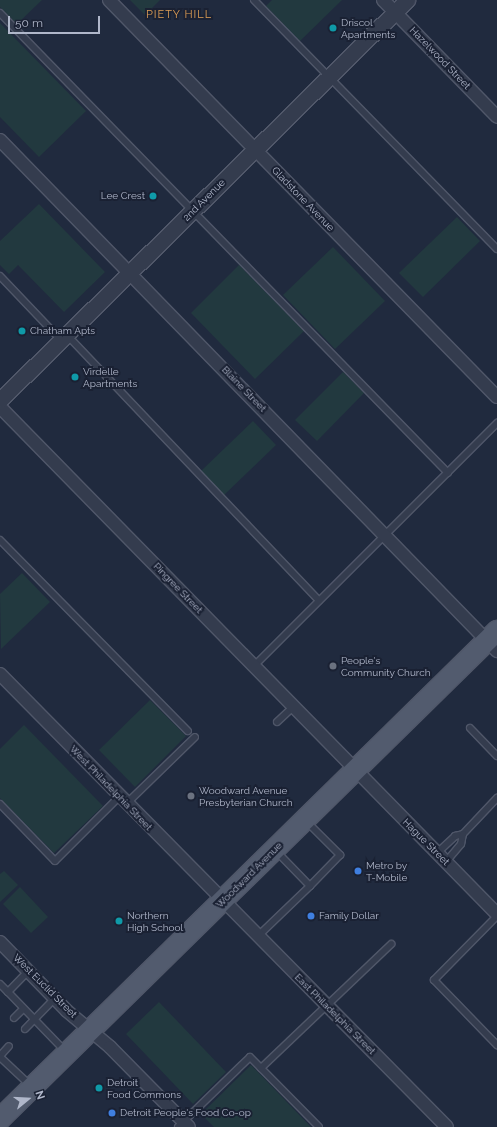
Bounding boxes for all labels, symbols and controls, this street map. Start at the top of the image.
scale bar [10,8,102,34]
district label: PIETY HILL [146,8,212,22]
text: 50 m [15,16,43,30]
place label: Driscol Apartments [341,16,395,40]
marker: Driscol Apartments [328,23,338,33]
street label: Hazelwood Street [407,24,473,92]
street label: Gladstone Avenue [269,164,337,234]
street label: 2nd Avenue [180,176,228,224]
place label: Lee Crest [101,190,145,202]
marker: Lee Crest [148,191,158,201]
place label: Chatham Apts [30,325,96,337]
marker: Chatham Apts [17,326,27,336]
street label: Blaine Street [219,364,269,414]
place label: Virdelle Apartments [83,365,137,388]
marker: Virdelle Apartments [70,372,80,382]
street label: Pingree Street [151,560,205,616]
place label: People's Community Church [341,654,431,678]
marker: People's Community Church [328,661,338,671]
street label: West Philadelphia Street [67,743,155,833]
place label: Woodward Avenue Presbyterian Church [199,784,293,808]
marker: Woodward Avenue Presbyterian Church [186,791,196,801]
street label: Hague Street [400,816,452,868]
street label: Woodward Avenue [213,839,285,911]
place label: Metro by T-Mobile [366,859,407,882]
marker: Metro by T-Mobile [353,866,363,876]
place label: Northern High School [127,909,183,932]
place label: Family Dollar [319,910,379,922]
marker: Family Dollar [306,911,316,921]
marker: Northern High School [114,916,124,926]
street label: West Euclid Street [11,952,79,1020]
street label: East Philadelphia Street [292,971,378,1057]
place label: Detroit Food Commons [107,1076,181,1100]
north arrow [8,1079,48,1119]
marker: Detroit Food Commons [94,1083,104,1093]
text: N [32,1089,47,1101]
place label: Detroit People's Food Co-op [120,1107,251,1119]
marker: Detroit People's Food Co-op [107,1108,117,1118]

